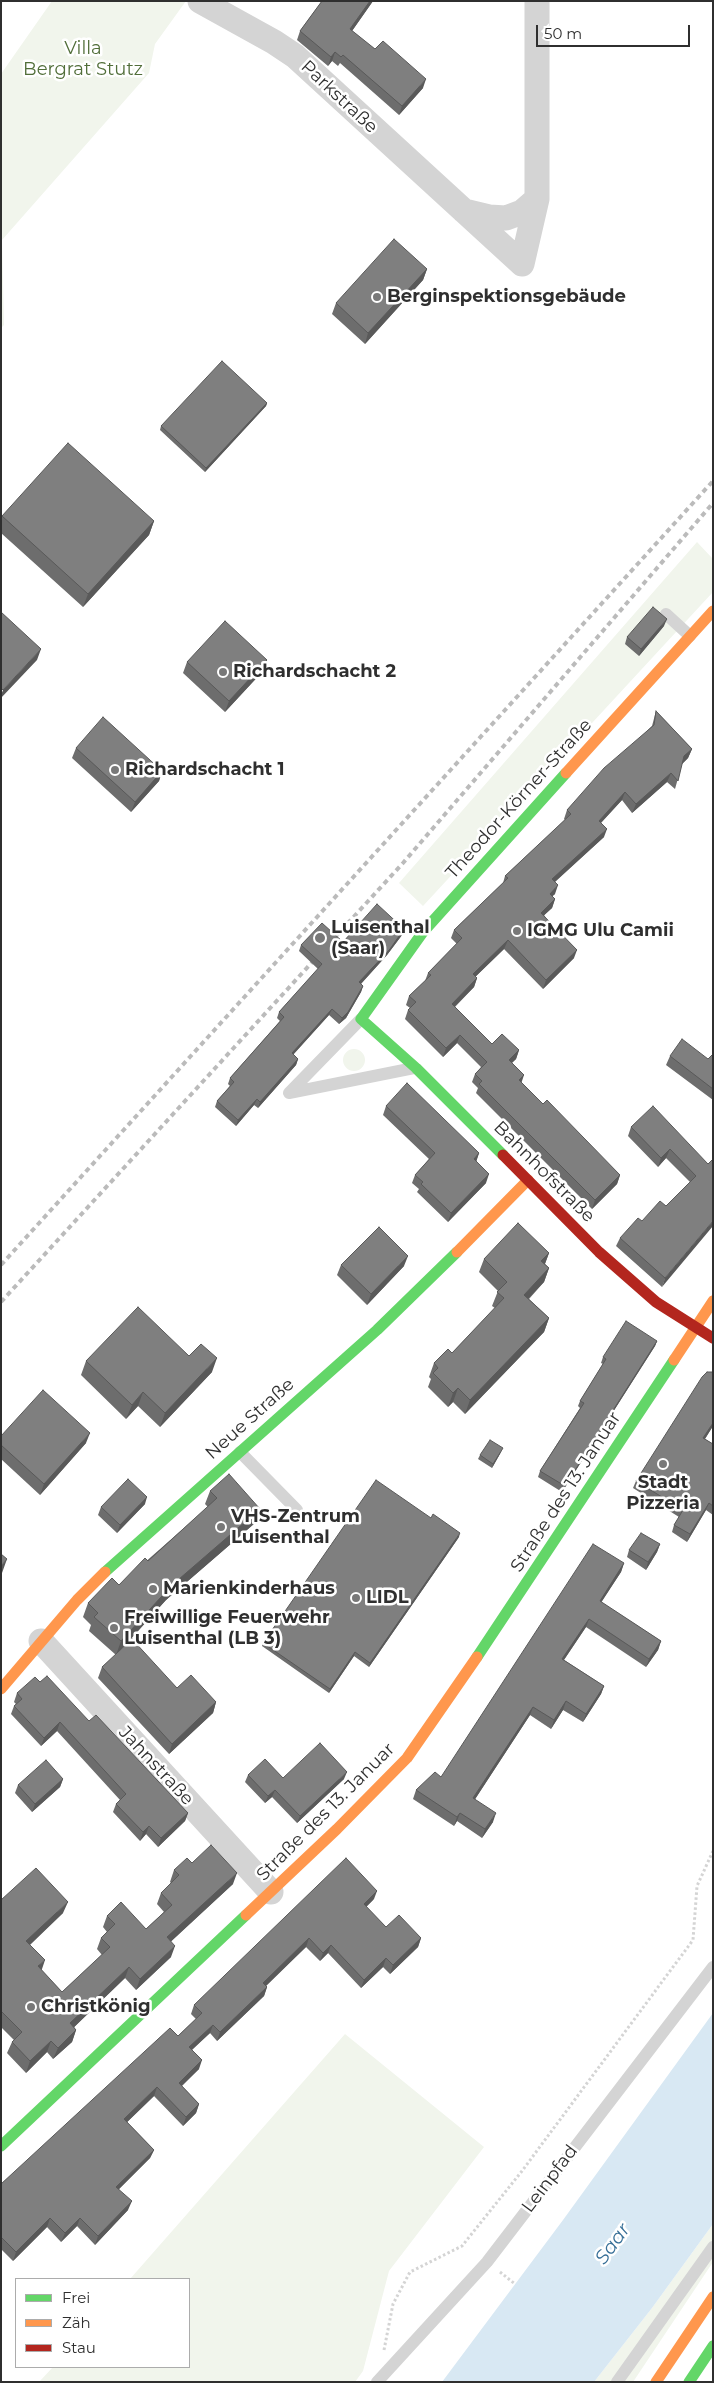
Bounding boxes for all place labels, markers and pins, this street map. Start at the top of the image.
place label: Berginspektionsgebäude [387,286,626,308]
marker: Berginspektionsgebäude [371,291,383,303]
place label: Richardschacht 2 [233,661,396,683]
marker: Richardschacht 2 [217,666,229,678]
place label: Richardschacht 1 [125,759,285,781]
marker: Richardschacht 1 [109,764,121,776]
place label: Luisenthal (Saar) [331,917,430,960]
place label: IGMG Ulu Camii [527,920,674,942]
marker: IGMG Ulu Camii [511,925,523,937]
marker: Luisenthal (Saar) [313,931,327,945]
marker: Stadt Pizzeria [657,1458,669,1470]
place label: Stadt Pizzeria [626,1472,700,1515]
place label: VHS-Zentrum Luisenthal [231,1506,360,1548]
marker: VHS-Zentrum Luisenthal [215,1521,227,1533]
place label: Marienkinderhaus [163,1578,335,1600]
marker: Marienkinderhaus [147,1583,159,1595]
place label: LIDL [366,1587,409,1609]
marker: LIDL [350,1592,362,1604]
place label: Freiwillige Feuerwehr Luisenthal (LB 3) [124,1607,330,1650]
marker: Freiwillige Feuerwehr Luisenthal (LB 3) [108,1622,120,1634]
place label: Christkönig [41,1996,151,2018]
marker: Christkönig [25,2001,37,2013]

